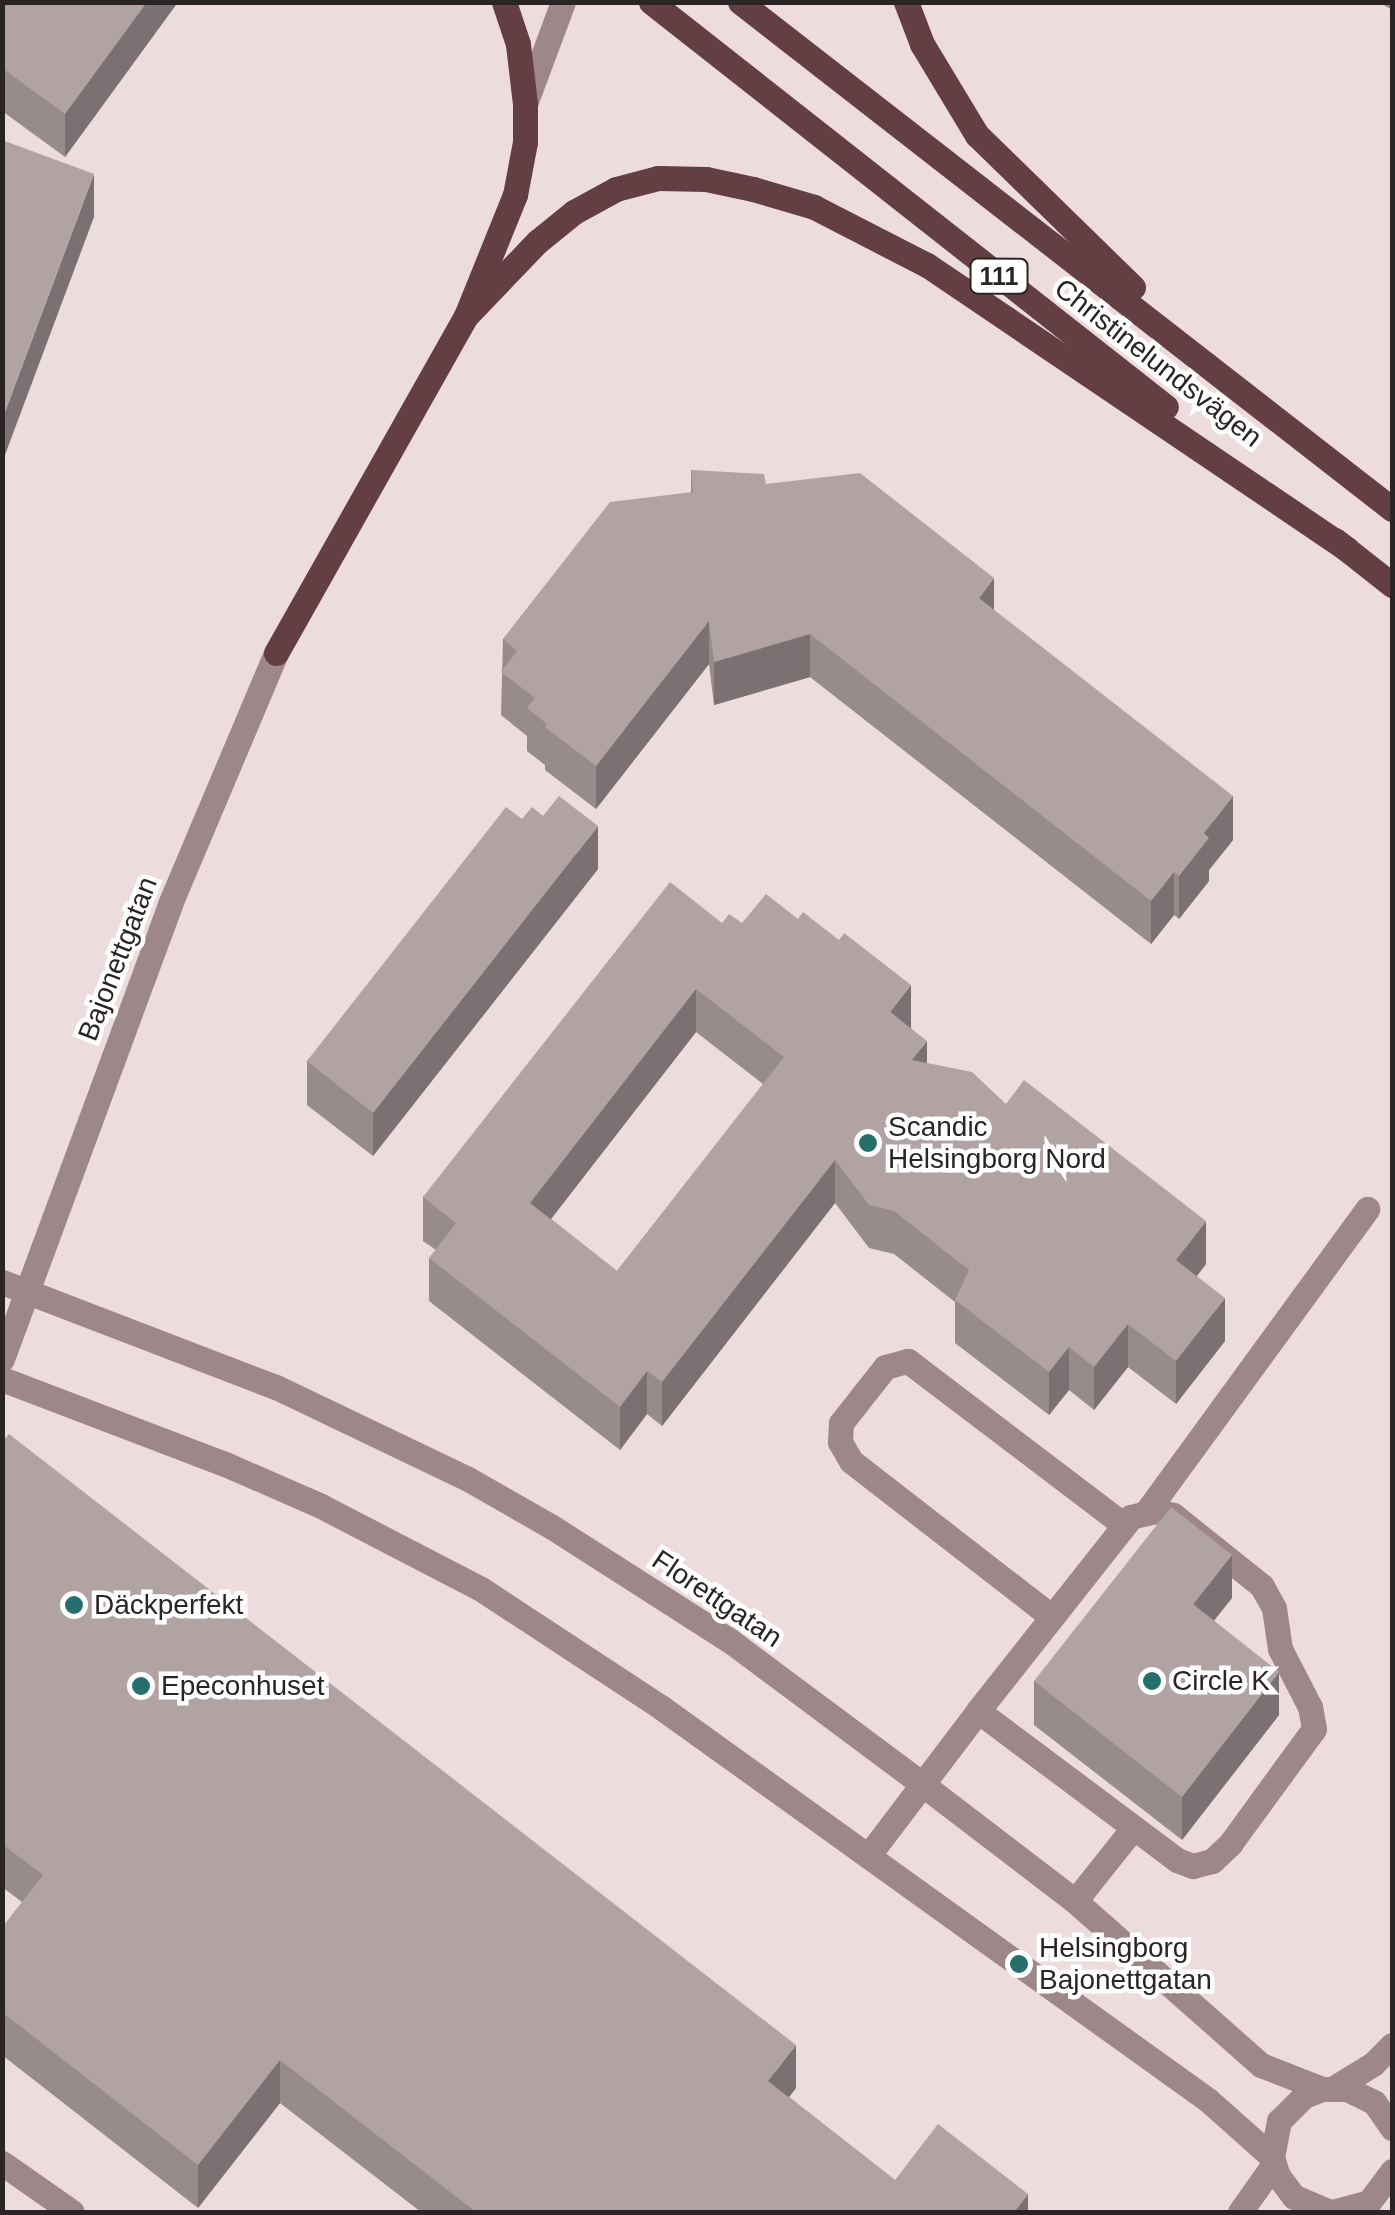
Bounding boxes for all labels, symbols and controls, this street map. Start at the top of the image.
road number: 111 [969,256,1029,296]
street label: Christinelundsvägen [1048,272,1268,454]
street label: Bajonettgatan [71,872,165,1046]
place label: Scandic Helsingborg Nord [888,1110,1106,1176]
marker: Scandic Helsingborg Nord [857,1132,879,1154]
street label: Florettgatan [646,1543,788,1655]
place label: Däckperfekt [94,1588,243,1622]
marker: Däckperfekt [63,1594,85,1616]
place label: Circle K [1172,1664,1270,1698]
place label: Epeconhuset [161,1669,324,1703]
marker: Circle K [1141,1670,1163,1692]
marker: Epeconhuset [130,1675,152,1697]
place label: Helsingborg Bajonettgatan [1039,1931,1212,1997]
marker: Helsingborg Bajonettgatan [1008,1953,1030,1975]

